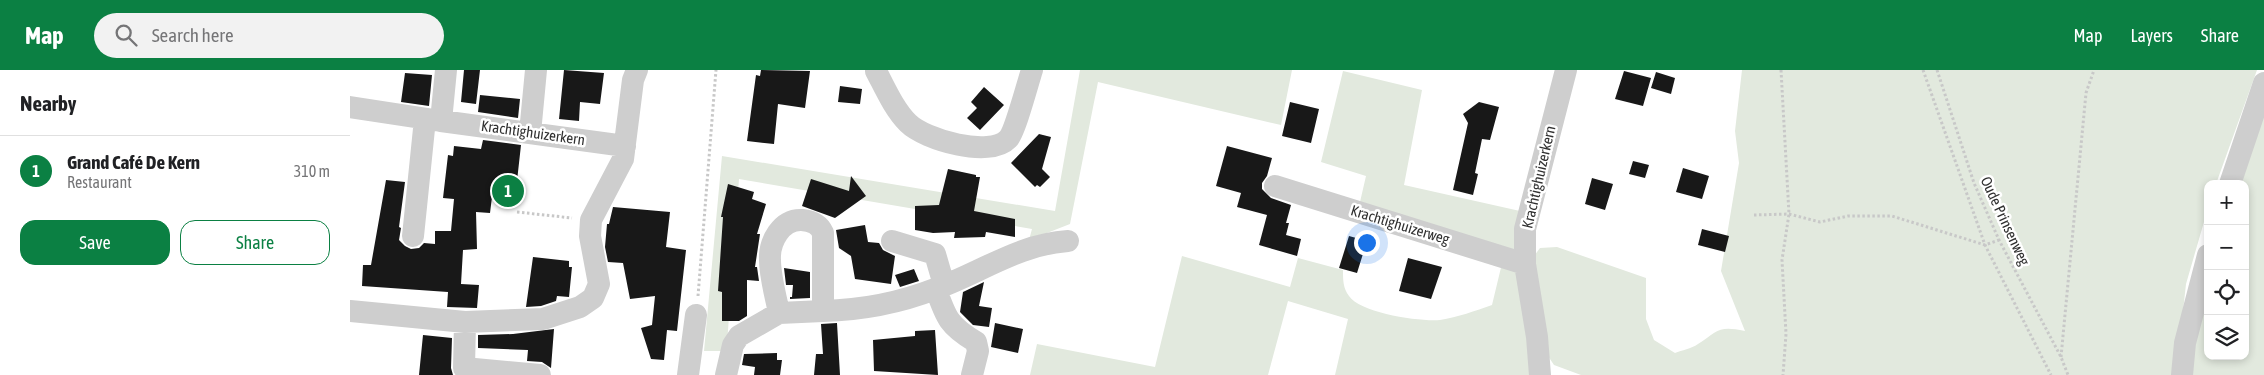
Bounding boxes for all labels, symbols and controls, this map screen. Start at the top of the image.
search box [94,13,444,58]
icon: search [112,21,140,49]
text: Map [25,22,64,49]
text: Search here [152,24,234,46]
text: Map [2073,25,2102,46]
text: Layers [2130,25,2173,46]
text: Share [2201,25,2239,46]
text: Nearby [20,91,76,115]
street label: Krachtighuizerkern [480,117,586,148]
street label: Krachtighuizerkern [1518,124,1559,230]
text: Grand Café De Kern [67,151,200,173]
text: 1 [32,162,40,180]
text: 310 m [294,162,330,180]
pin: 1 [492,172,524,210]
text: Restaurant [67,173,132,191]
street label: Oude Prinsenweg [1977,174,2034,268]
map controls [2204,180,2249,360]
button: + [2204,180,2249,225]
street label: Krachtighuizerweg [1349,201,1452,248]
button: Save [20,220,170,265]
button: Share [180,220,330,265]
button: − [2204,225,2249,270]
your location [1354,230,1380,256]
button: locate [2204,270,2249,315]
button: layers [2204,315,2249,360]

